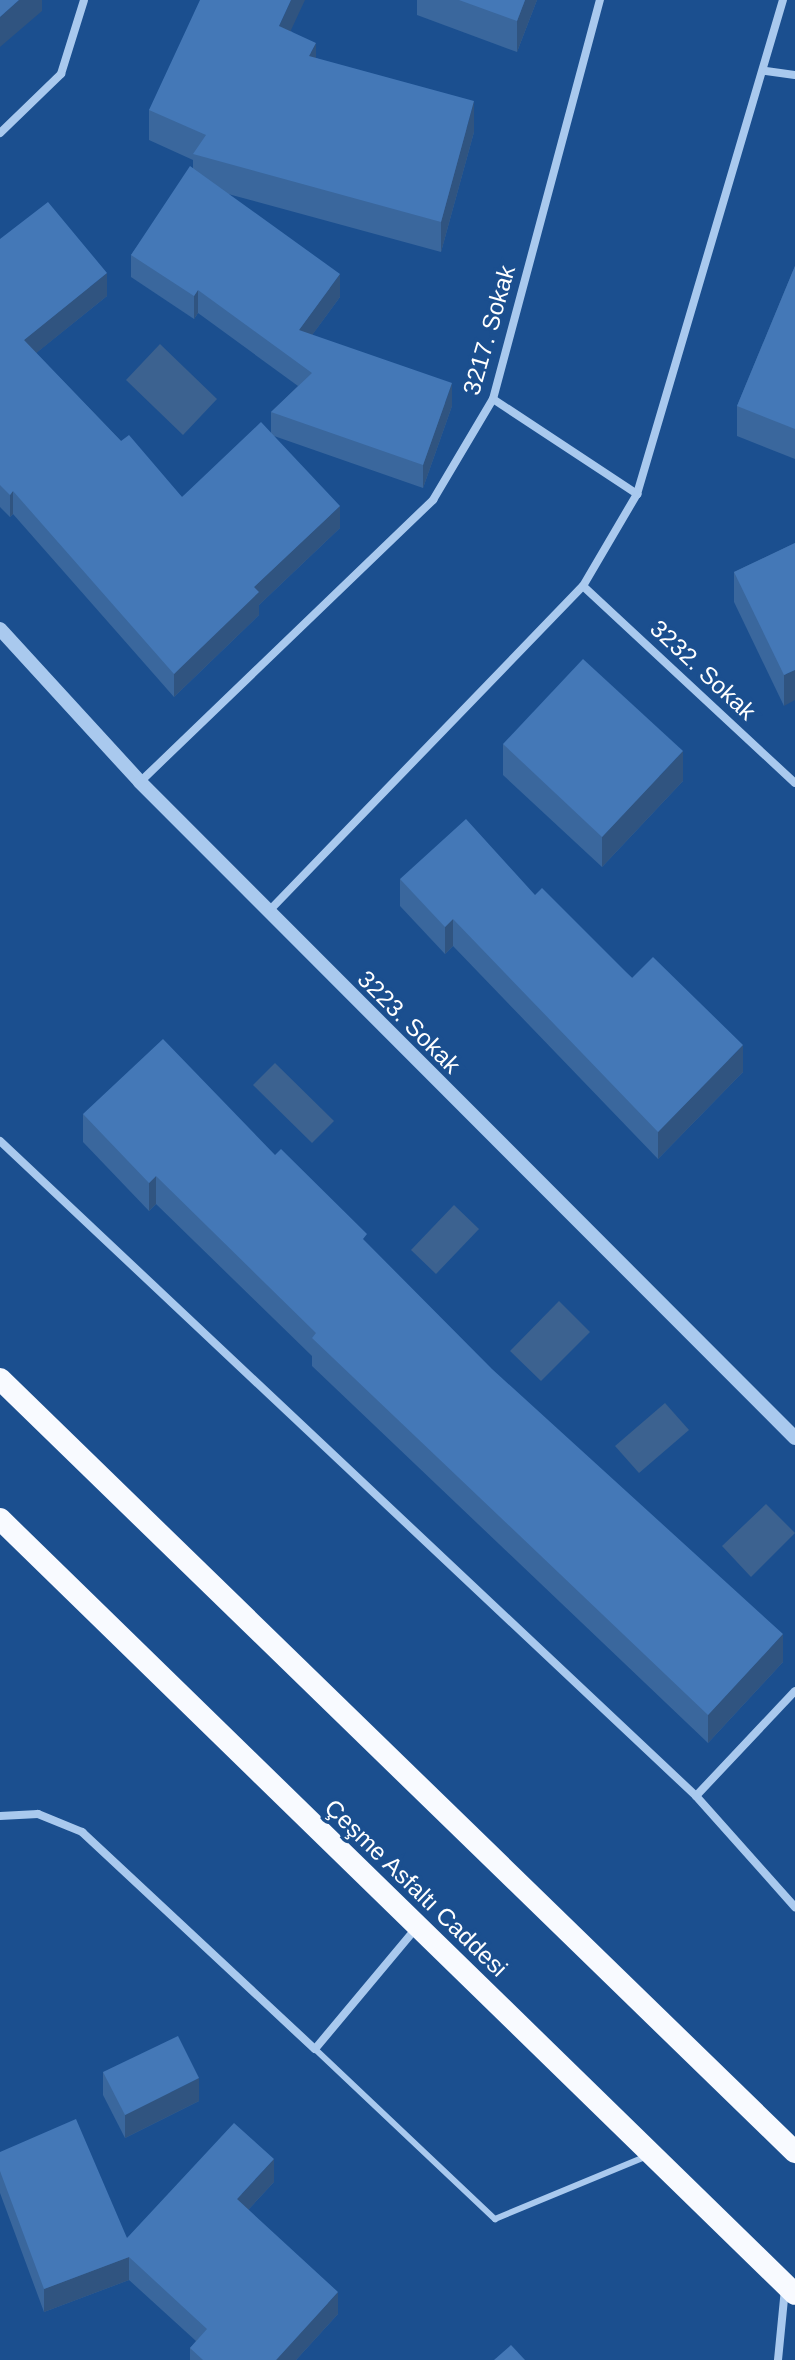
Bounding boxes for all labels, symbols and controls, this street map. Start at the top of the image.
street label: 3217. Sokak [457,262,521,398]
street label: 3232. Sokak [644,614,762,726]
street label: 3223. Sokak [352,965,466,1079]
street label: Çeşme Asfaltı Caddesi [318,1793,514,1983]

